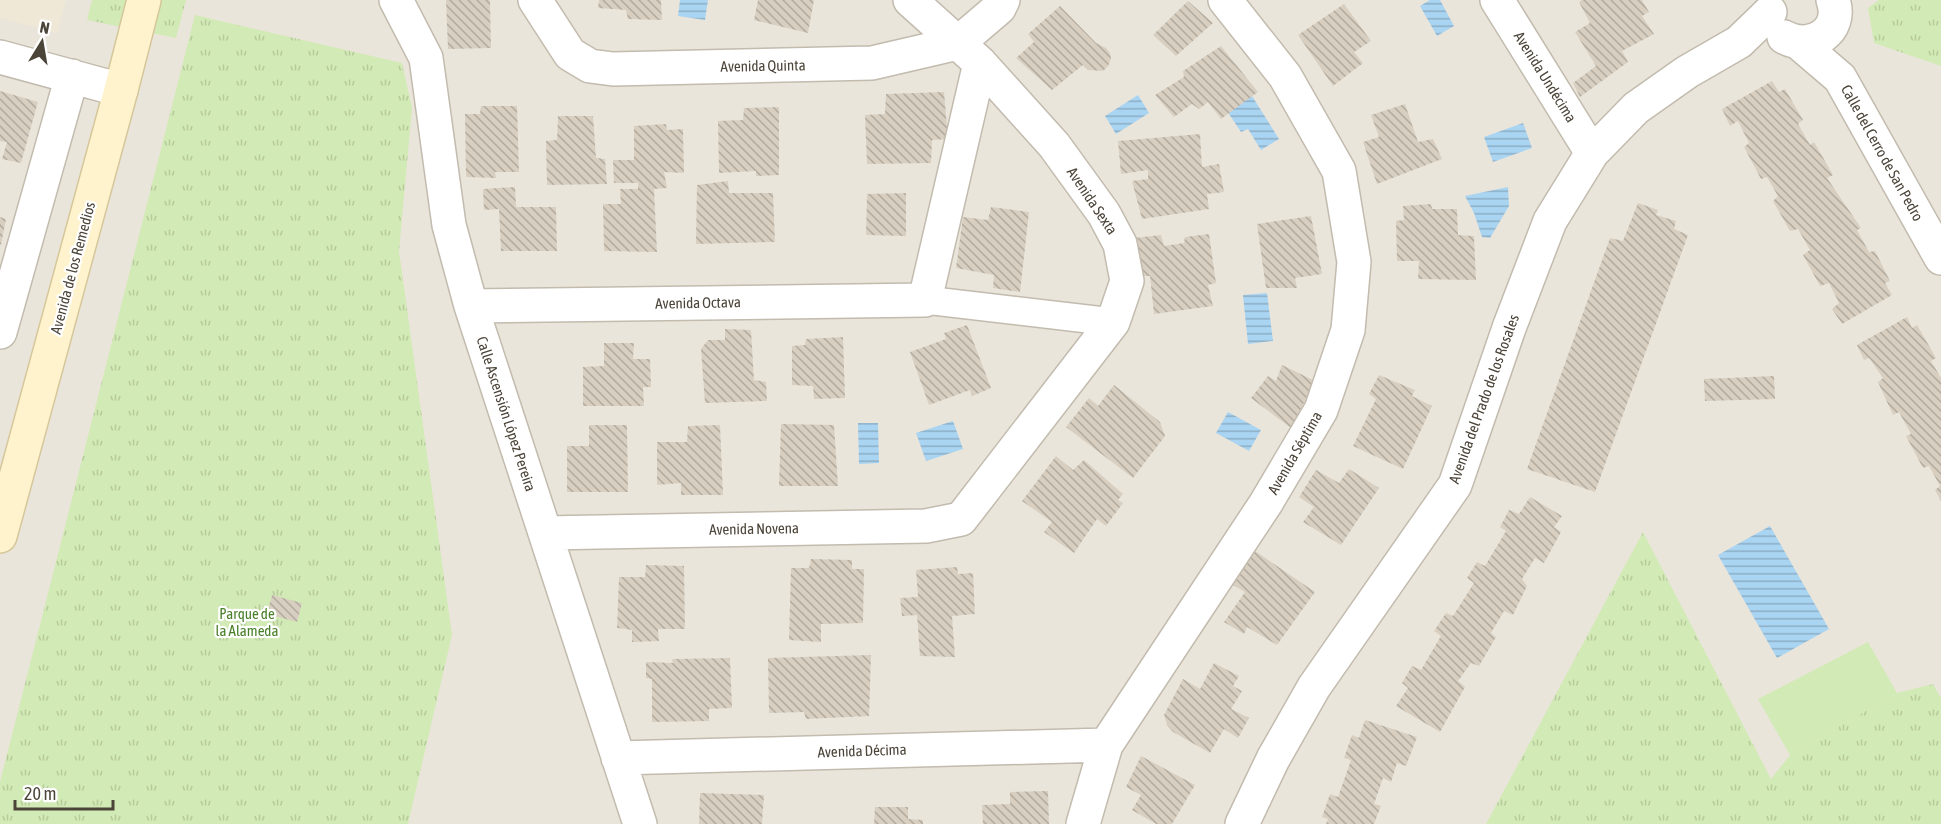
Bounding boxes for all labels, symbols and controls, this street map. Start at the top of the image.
north arrow [12,12,72,72]
text: N [39,18,51,37]
street label: Avenida Undécima [1511,28,1580,125]
street label: Avenida Quinta [720,56,806,75]
street label: Calle del Cerro de San Pedro [1838,82,1927,224]
street label: Avenida Sexta [1064,164,1121,238]
street label: Avenida de los Remedios [47,200,98,336]
street label: Avenida Octava [655,293,741,312]
street label: Avenida del Prado de los Rosales [1445,312,1522,486]
street label: Calle Ascensión López Pereira [473,334,540,493]
street label: Avenida Séptima [1264,408,1325,497]
street label: Avenida Novena [709,519,799,538]
park label: Parque de la Alameda [216,605,278,639]
street label: Avenida Décima [817,740,907,761]
scale bar [15,773,112,811]
text: 20 m [24,783,56,804]

